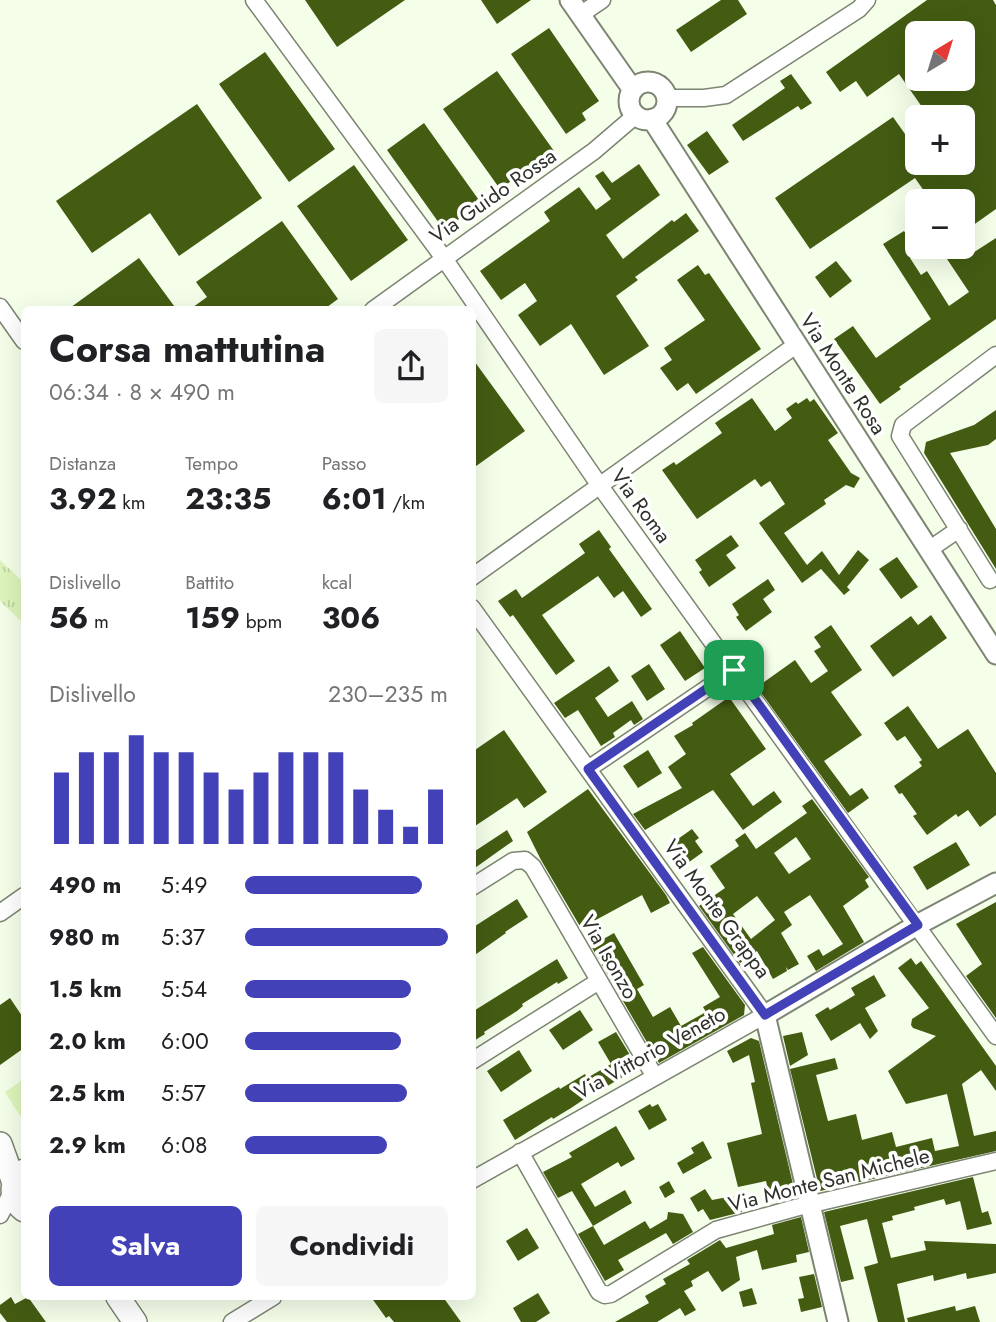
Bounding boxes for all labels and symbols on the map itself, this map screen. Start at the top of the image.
north arrow [905,21,975,91]
street label: Via Guido Rossa [424,141,562,251]
street label: Via Monte Rosa [793,307,893,441]
street label: Via Roma [604,463,678,549]
pin [704,640,764,700]
street label: Via Monte Grappa [656,833,778,985]
street label: Via Isonzo [573,909,645,1005]
street label: Via Vittorio Veneto [569,999,731,1107]
street label: Via Monte San Michele [725,1140,933,1220]

